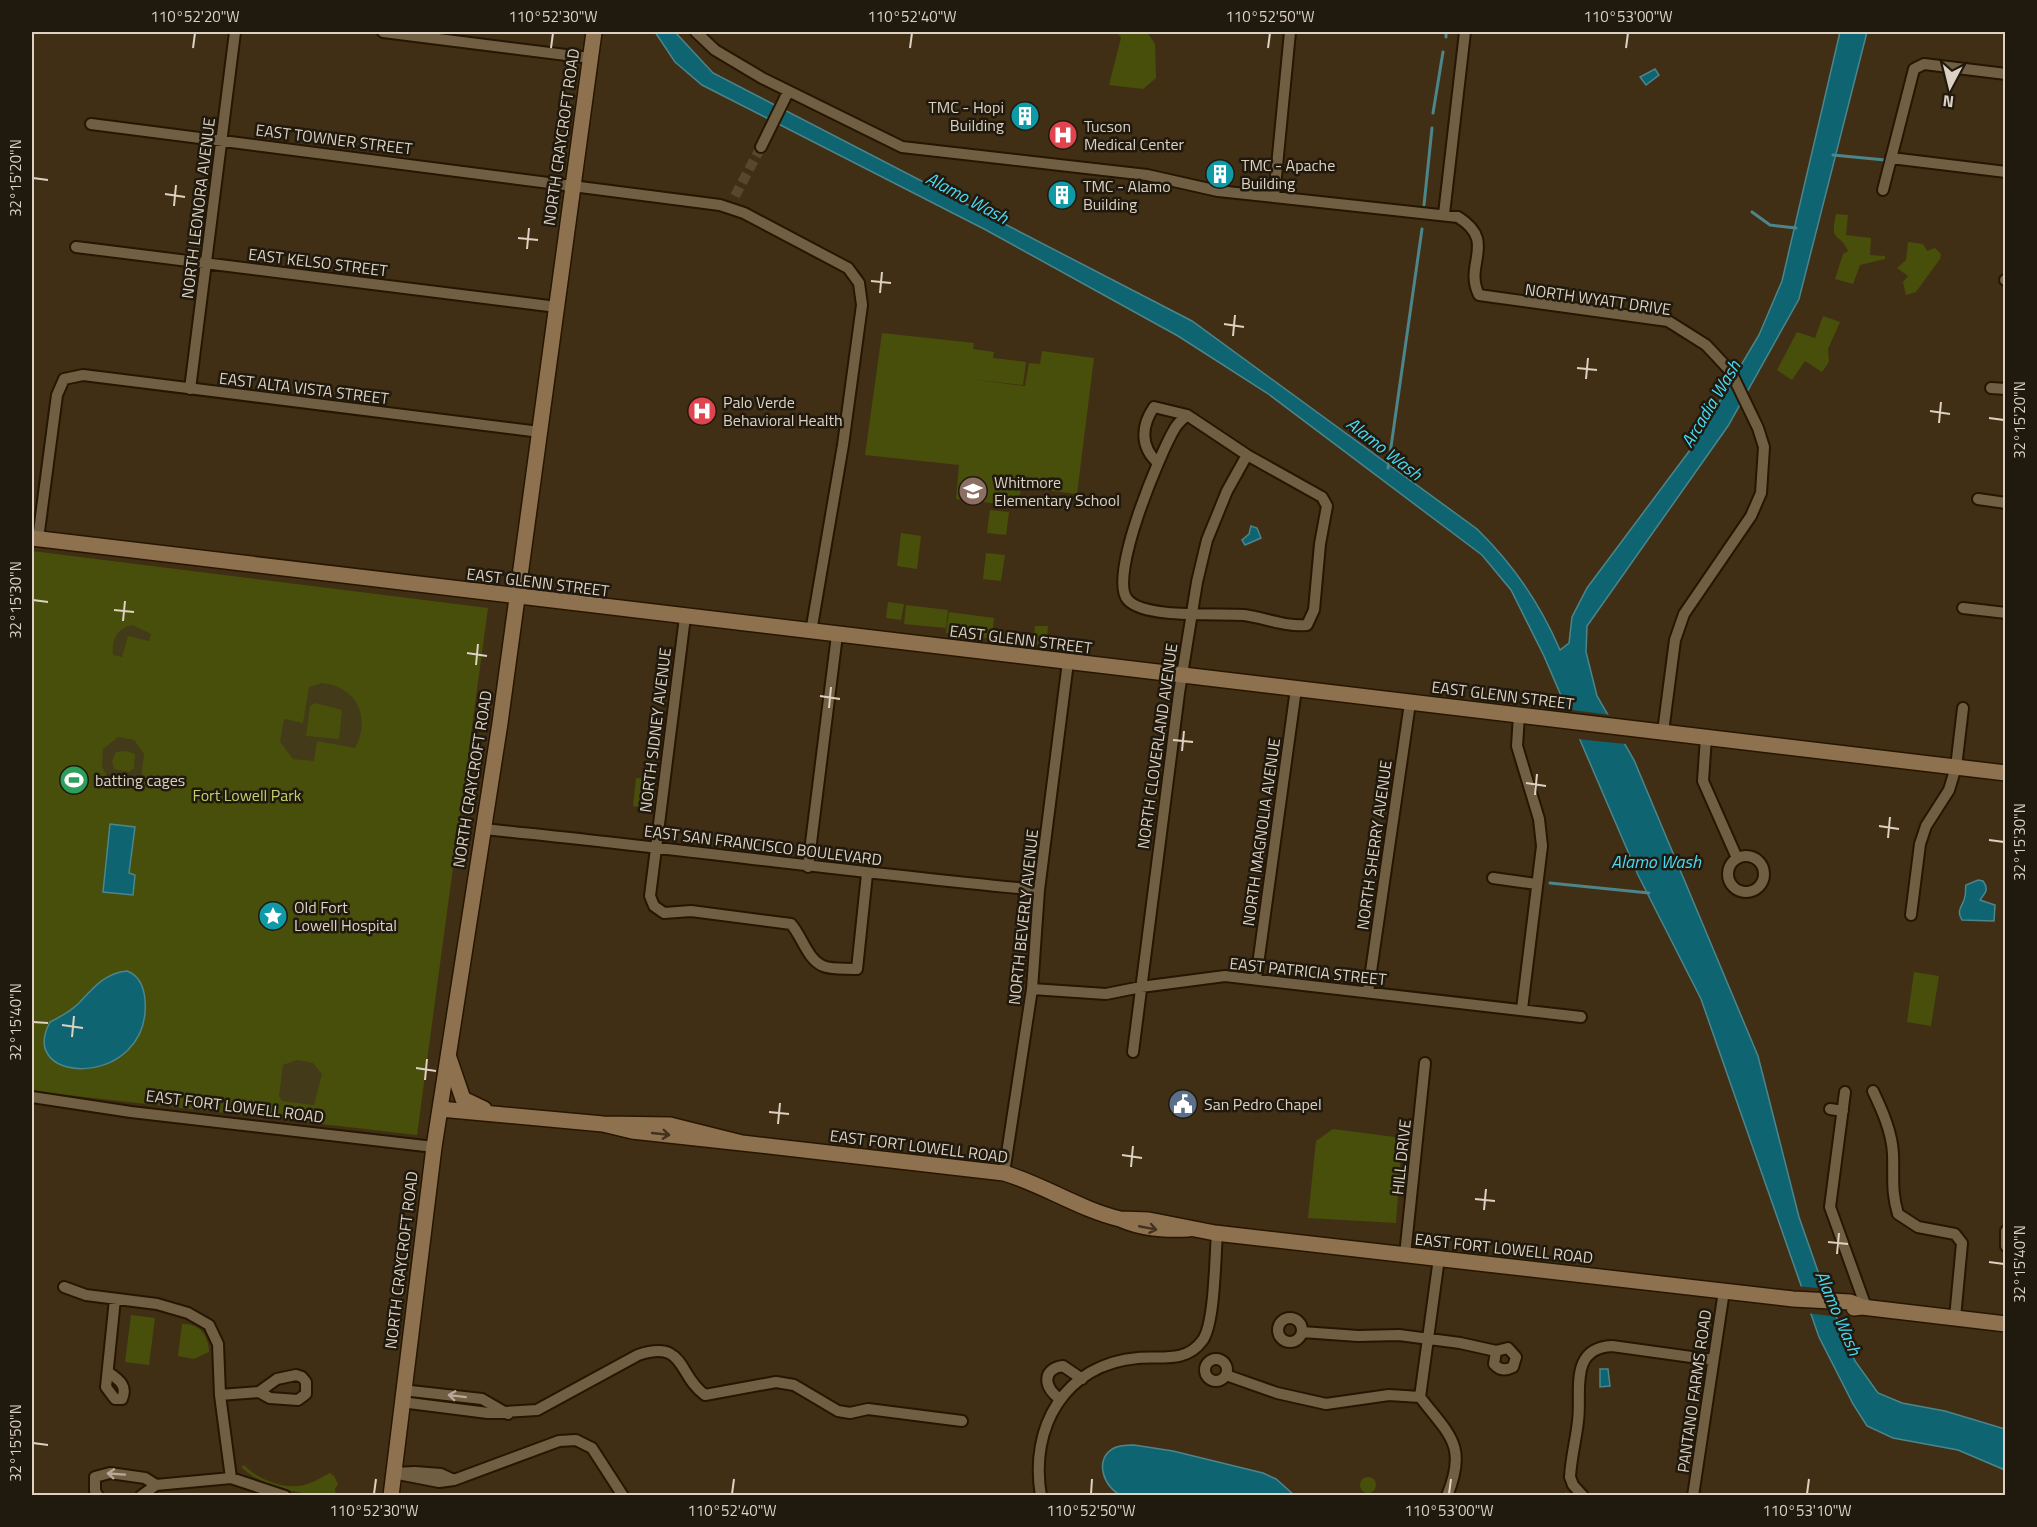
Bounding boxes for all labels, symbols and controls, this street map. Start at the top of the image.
text: 110°52'20"W [150,5,240,28]
text: 110°52'30"W [508,5,598,28]
text: 110°52'40"W [867,5,957,28]
text: 110°52'50"W [1225,5,1315,28]
text: 110°53'00"W [1583,5,1673,28]
street label: NORTH CRAYCROFT ROAD [537,47,585,227]
north arrow [1920,57,1980,117]
text: N [1941,89,1955,114]
place label: TMC - Hopi Building [928,95,1004,137]
building icon: TMC - Hopi Building [1009,100,1041,132]
place label: Tucson Medical Center [1084,114,1184,156]
street label: NORTH LEONORA AVENUE [175,116,221,300]
street label: EAST TOWNER STREET [254,117,414,161]
hospital icon: Tucson Medical Center [1047,119,1079,151]
text: 32°15'20"N [4,139,27,217]
place label: TMC - Apache Building [1241,153,1335,195]
building icon: TMC - Apache Building [1204,158,1236,190]
water label: Alamo Wash [921,165,1014,231]
place label: TMC - Alamo Building [1083,174,1171,216]
building icon: TMC - Alamo Building [1046,179,1078,211]
street label: EAST KELSO STREET [247,242,390,283]
street label: NORTH WYATT DRIVE [1523,277,1673,321]
water label: Arcadia Wash [1674,354,1748,452]
street label: EAST ALTA VISTA STREET [218,366,391,410]
text: 32°15'20"N [2008,381,2031,459]
place label: Palo Verde Behavioral Health [723,390,843,432]
hospital icon: Palo Verde Behavioral Health [686,395,718,427]
water label: Alamo Wash [1341,410,1429,488]
place label: Whitmore Elementary School [994,470,1120,512]
school or university icon: Whitmore Elementary School [957,475,989,507]
text: 32°15'30"N [4,561,27,639]
street label: EAST GLENN STREET [465,561,611,603]
street label: EAST GLENN STREET [948,618,1094,660]
street label: NORTH CLOVERLAND AVENUE [1131,642,1183,850]
street label: NORTH SIDNEY AVENUE [633,646,677,814]
street label: EAST GLENN STREET [1430,674,1576,716]
street label: NORTH CRAYCROFT ROAD [446,689,498,869]
street label: NORTH MAGNOLIA AVENUE [1236,736,1286,928]
street label: NORTH SHERRY AVENUE [1350,759,1398,931]
sports icon: batting cages [58,764,90,796]
place label: batting cages [95,768,185,792]
park label: Fort Lowell Park [193,783,302,807]
text: 32°15'30"N [2008,803,2031,881]
street label: EAST SAN FRANCISCO BOULEVARD [643,818,883,872]
street label: NORTH BEVERLY AVENUE [1002,828,1044,1006]
water label: Alamo Wash [1611,848,1702,875]
place label: Old Fort Lowell Hospital [294,895,397,937]
place icon: Old Fort Lowell Hospital [257,900,289,932]
street label: EAST PATRICIA STREET [1228,951,1388,991]
text: 32°15'40"N [4,983,27,1061]
street label: EAST FORT LOWELL ROAD [145,1083,325,1129]
public building icon: San Pedro Chapel [1167,1088,1199,1120]
place label: San Pedro Chapel [1204,1092,1322,1116]
street label: HILL DRIVE [1385,1118,1417,1196]
street label: EAST FORT LOWELL ROAD [829,1123,1009,1169]
one-way arrow [650,1129,670,1140]
street label: NORTH CRAYCROFT ROAD [378,1170,424,1350]
one-way arrow [1138,1223,1158,1234]
text: 32°15'40"N [2008,1225,2031,1303]
street label: EAST FORT LOWELL ROAD [1414,1227,1594,1269]
water label: Alamo Wash [1808,1266,1869,1360]
street label: PANTANO FARMS ROAD [1671,1308,1717,1474]
one-way arrow [448,1390,468,1401]
text: 32°15'50"N [4,1404,27,1482]
one-way arrow [107,1468,127,1479]
text: 110°52'30"W [329,1499,419,1522]
text: 110°52'40"W [687,1499,777,1522]
text: 110°52'50"W [1046,1499,1136,1522]
text: 110°53'00"W [1404,1499,1494,1522]
text: 110°53'10"W [1762,1499,1852,1522]

